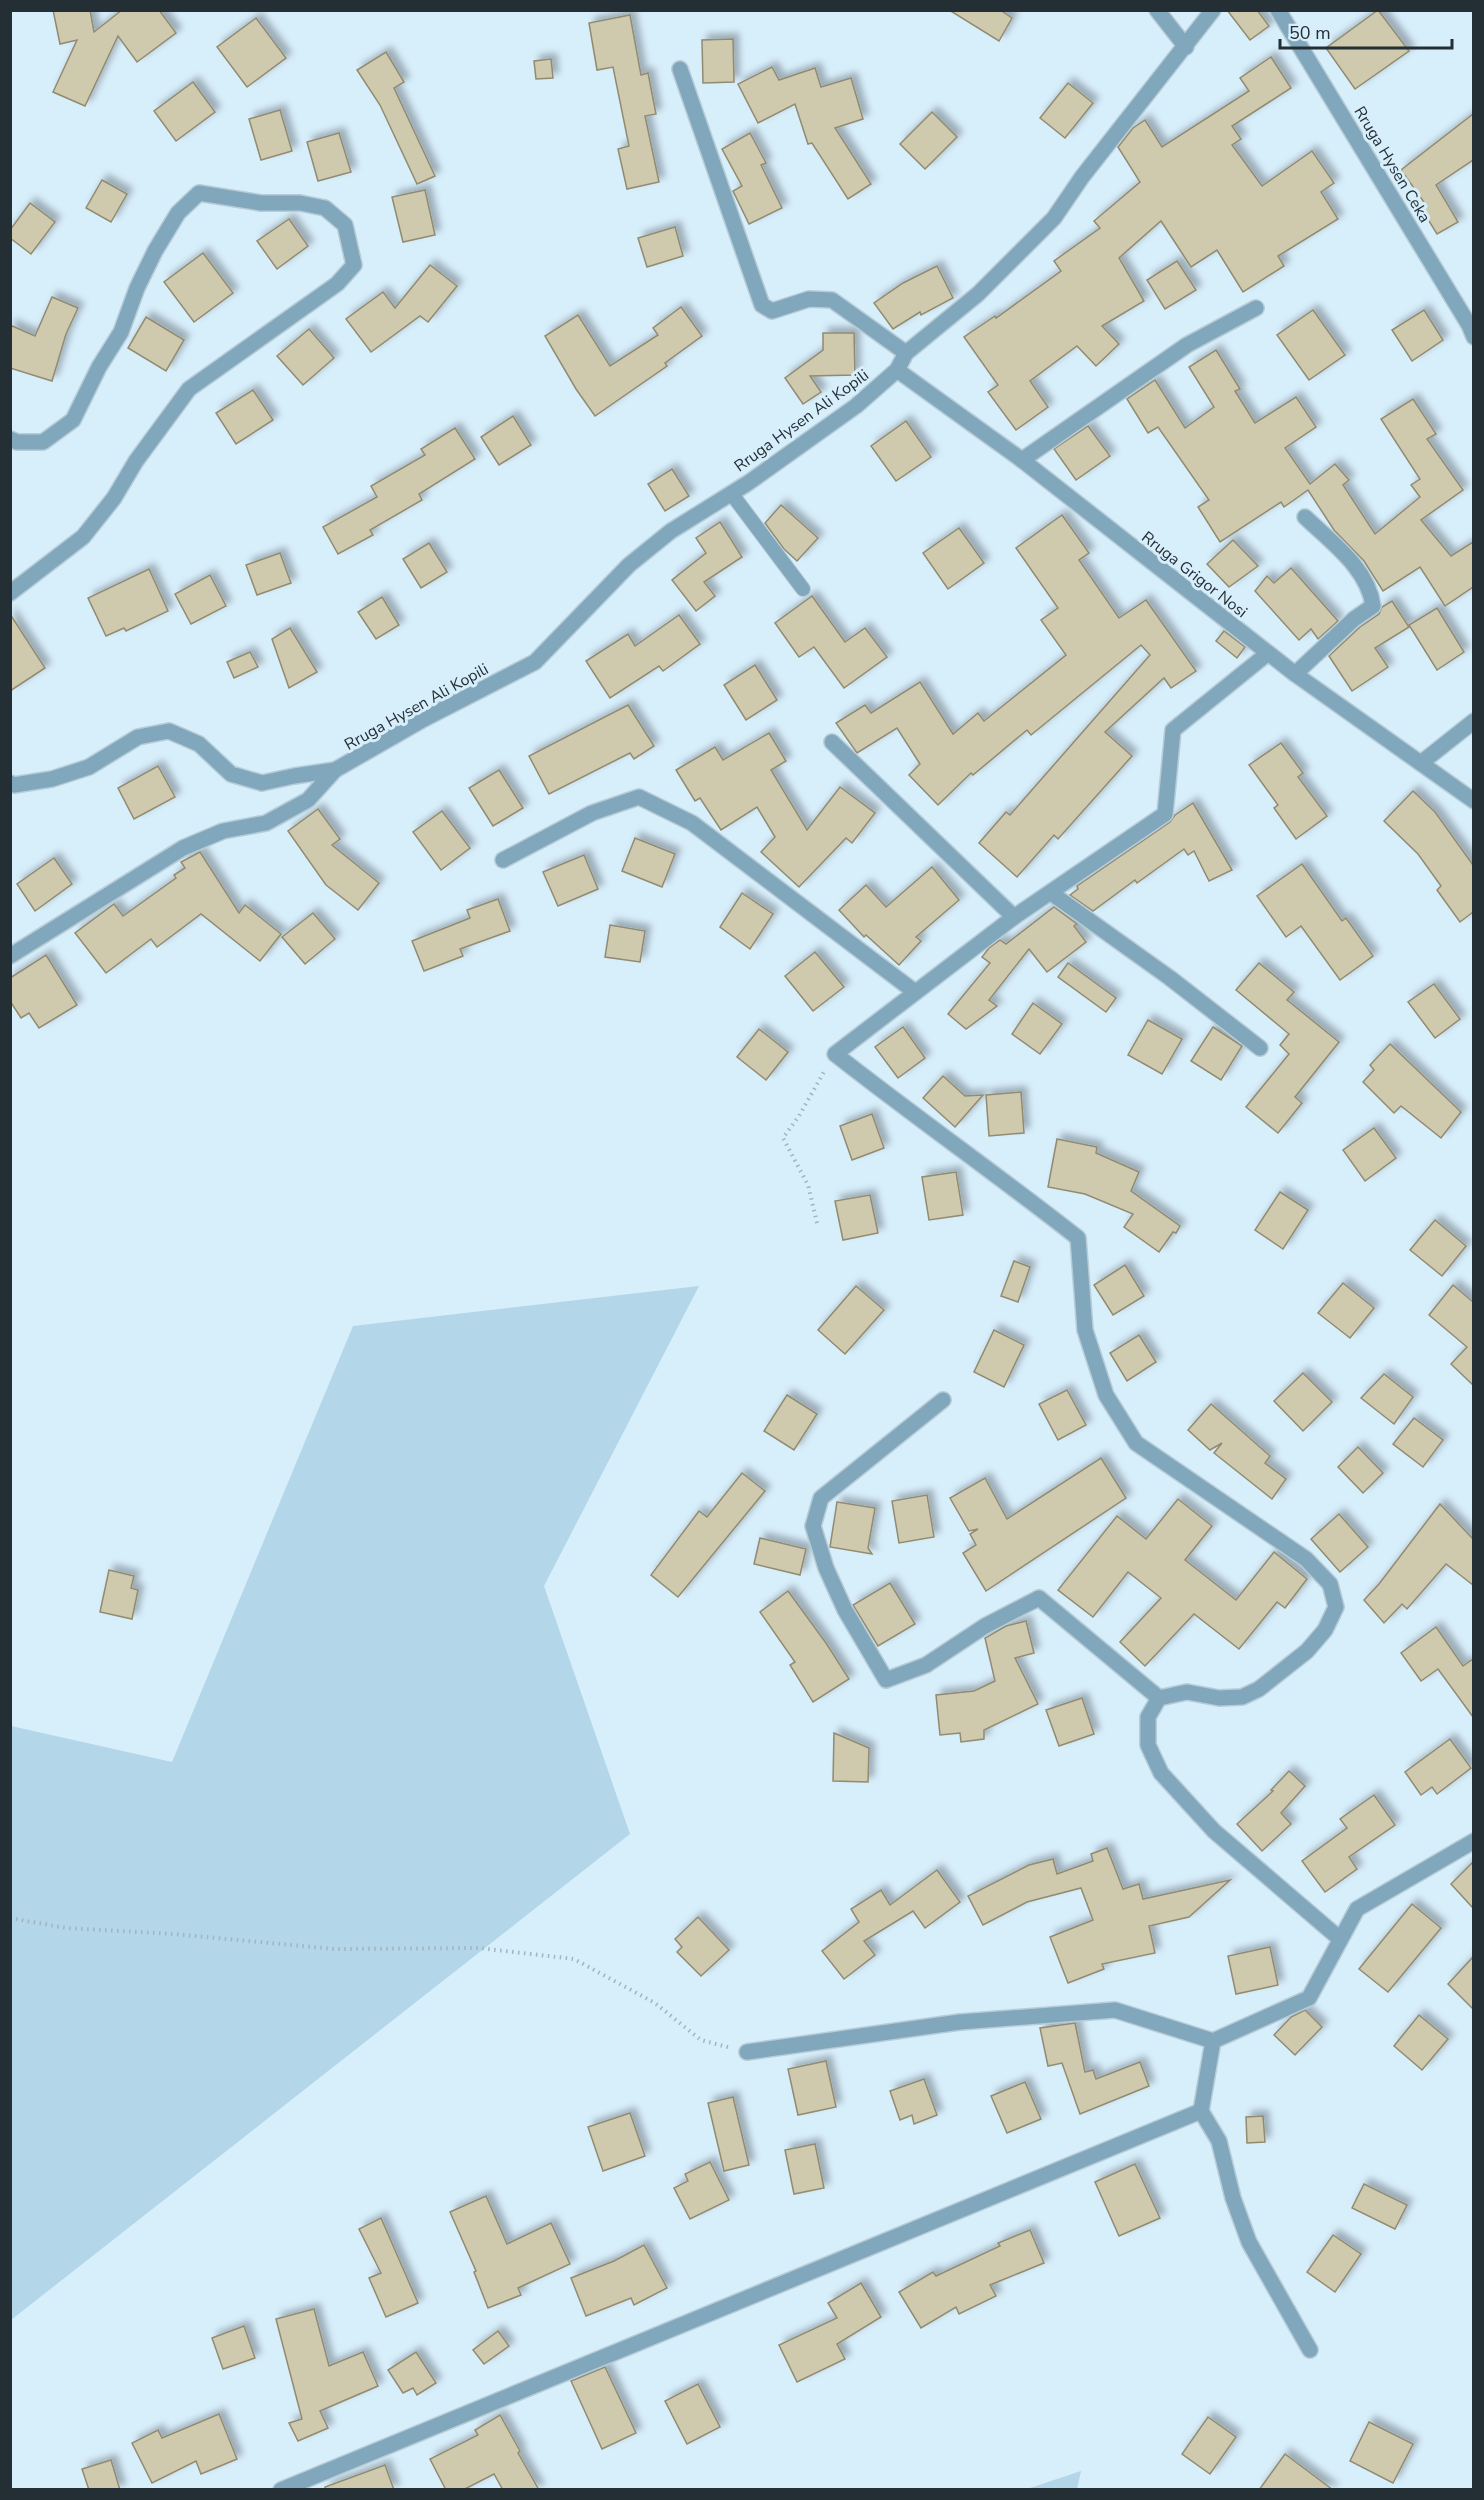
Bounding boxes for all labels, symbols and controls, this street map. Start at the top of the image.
scale bar [1280,12,1452,50]
text: 50 m [1289,21,1331,45]
street label: Rruga Hysen Ceka [1349,102,1436,227]
street label: Rruga Hysen Ali Kopili [730,364,873,477]
street label: Rruga Grigor Nosi [1137,527,1252,623]
street label: Rruga Hysen Ali Kopili [341,658,492,756]

